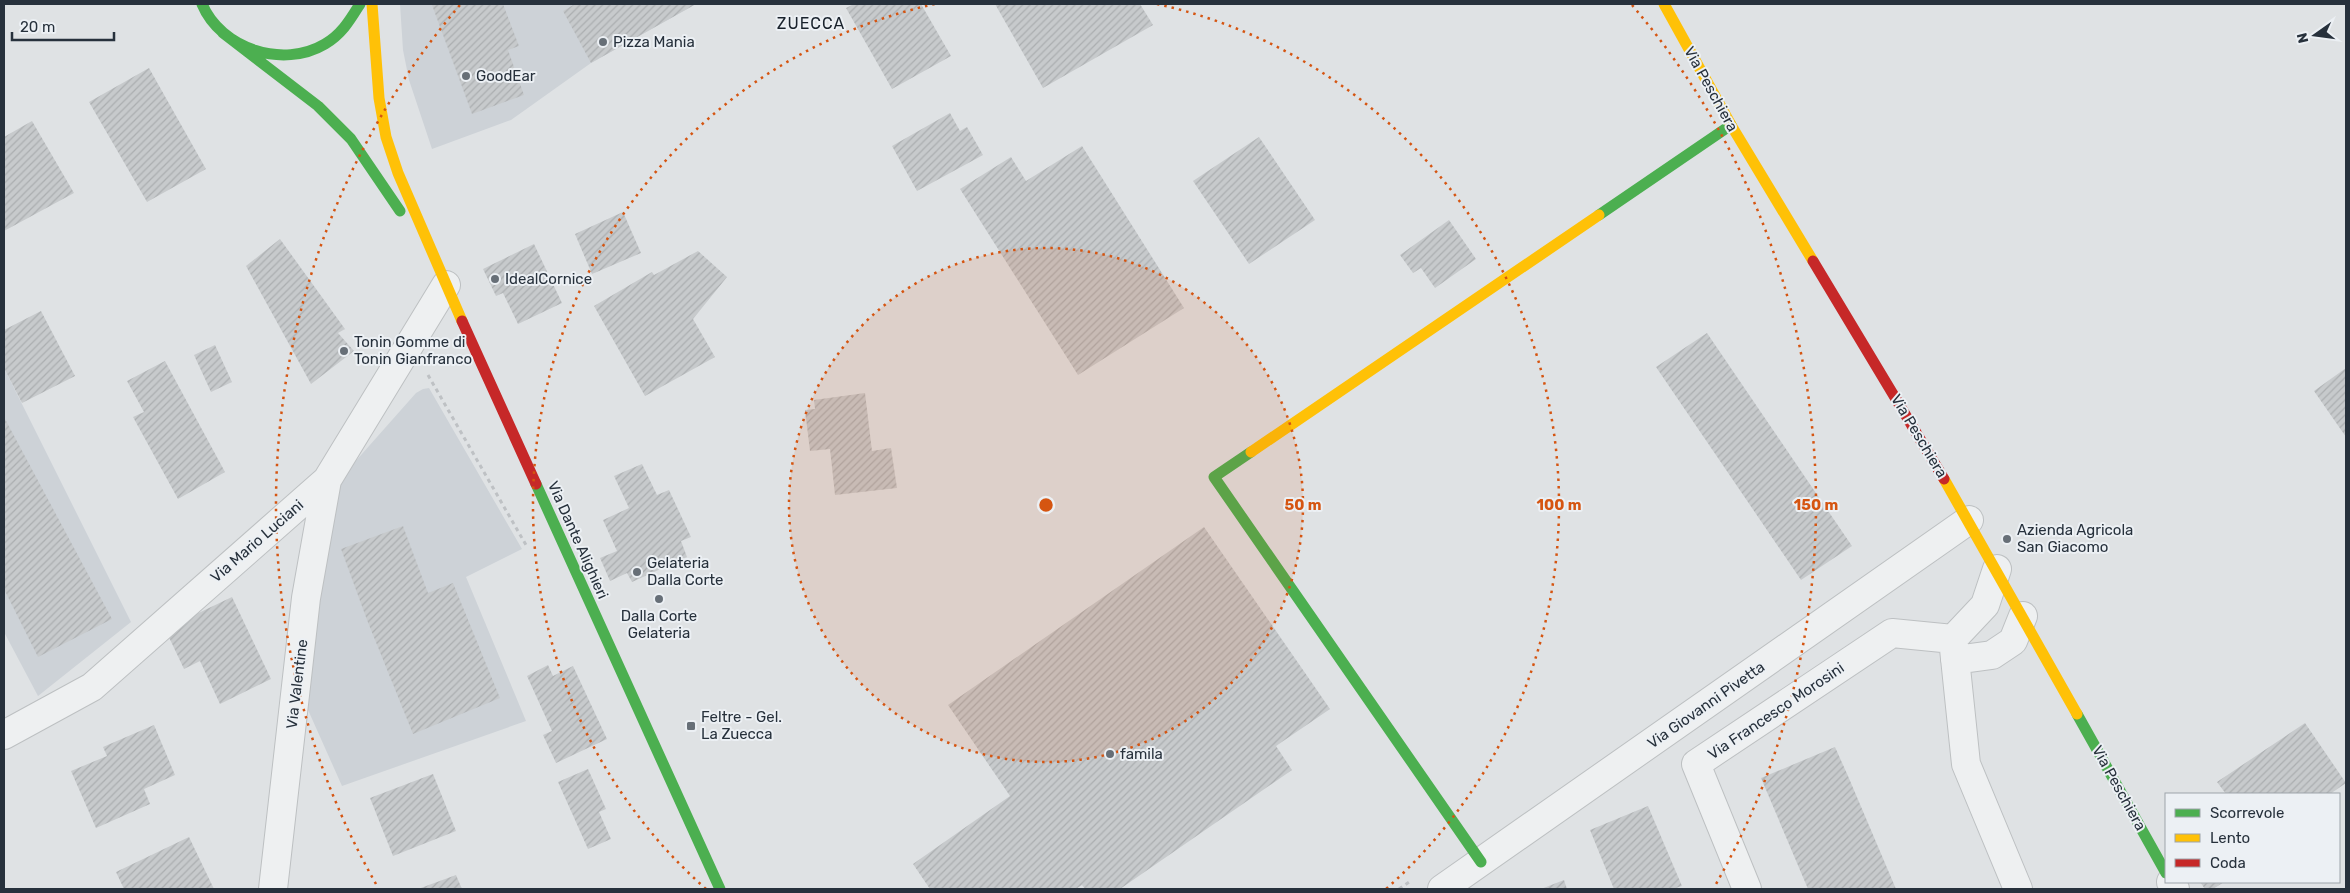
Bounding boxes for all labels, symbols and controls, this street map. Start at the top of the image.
scale bar [12,10,115,42]
north arrow [2290,10,2340,60]
district label: ZUECCA [777,14,845,33]
text: 20 m [20,18,55,36]
text: N [2293,31,2312,45]
place label: Pizza Mania [613,33,695,51]
marker: Pizza Mania [597,36,609,48]
street label: Via Peschiera [1680,43,1742,135]
place label: GoodEar [476,67,536,85]
marker: GoodEar [460,70,472,82]
place label: IdealCornice [505,270,592,288]
marker: IdealCornice [489,273,501,285]
place label: Tonin Gomme di Tonin Gianfranco [354,333,472,368]
marker: Tonin Gomme di Tonin Gianfranco [338,345,350,357]
street label: Via Peschiera [1887,391,1951,481]
street label: Via Dante Alighieri [544,478,612,602]
street label: Via Mario Luciani [207,496,307,586]
centre of rings [1037,496,1055,514]
text: 50 m [1285,496,1321,514]
text: 100 m [1537,496,1581,514]
text: 150 m [1794,496,1838,514]
place label: Azienda Agricola San Giacomo [2017,521,2133,556]
marker: Azienda Agricola San Giacomo [2001,533,2013,545]
place label: Gelateria Dalla Corte [647,554,723,589]
marker: Gelateria Dalla Corte [631,566,643,578]
marker: Dalla Corte Gelateria [653,593,665,605]
place label: Dalla Corte Gelateria [621,607,697,642]
street label: Via Valentine [283,638,311,730]
street label: Via Giovanni Pivetta [1644,658,1768,752]
street label: Via Francesco Morosini [1704,659,1848,763]
place label: Feltre - Gel. La Zuecca [701,708,782,743]
marker: Feltre - Gel. La Zuecca [685,720,697,732]
street label: Via Peschiera [2088,742,2150,834]
place label: famila [1120,745,1163,763]
marker: famila [1104,748,1116,760]
legend [2165,793,2340,883]
text: Scorrevole [2210,804,2284,822]
text: Lento [2210,829,2250,847]
text: Coda [2210,854,2246,872]

